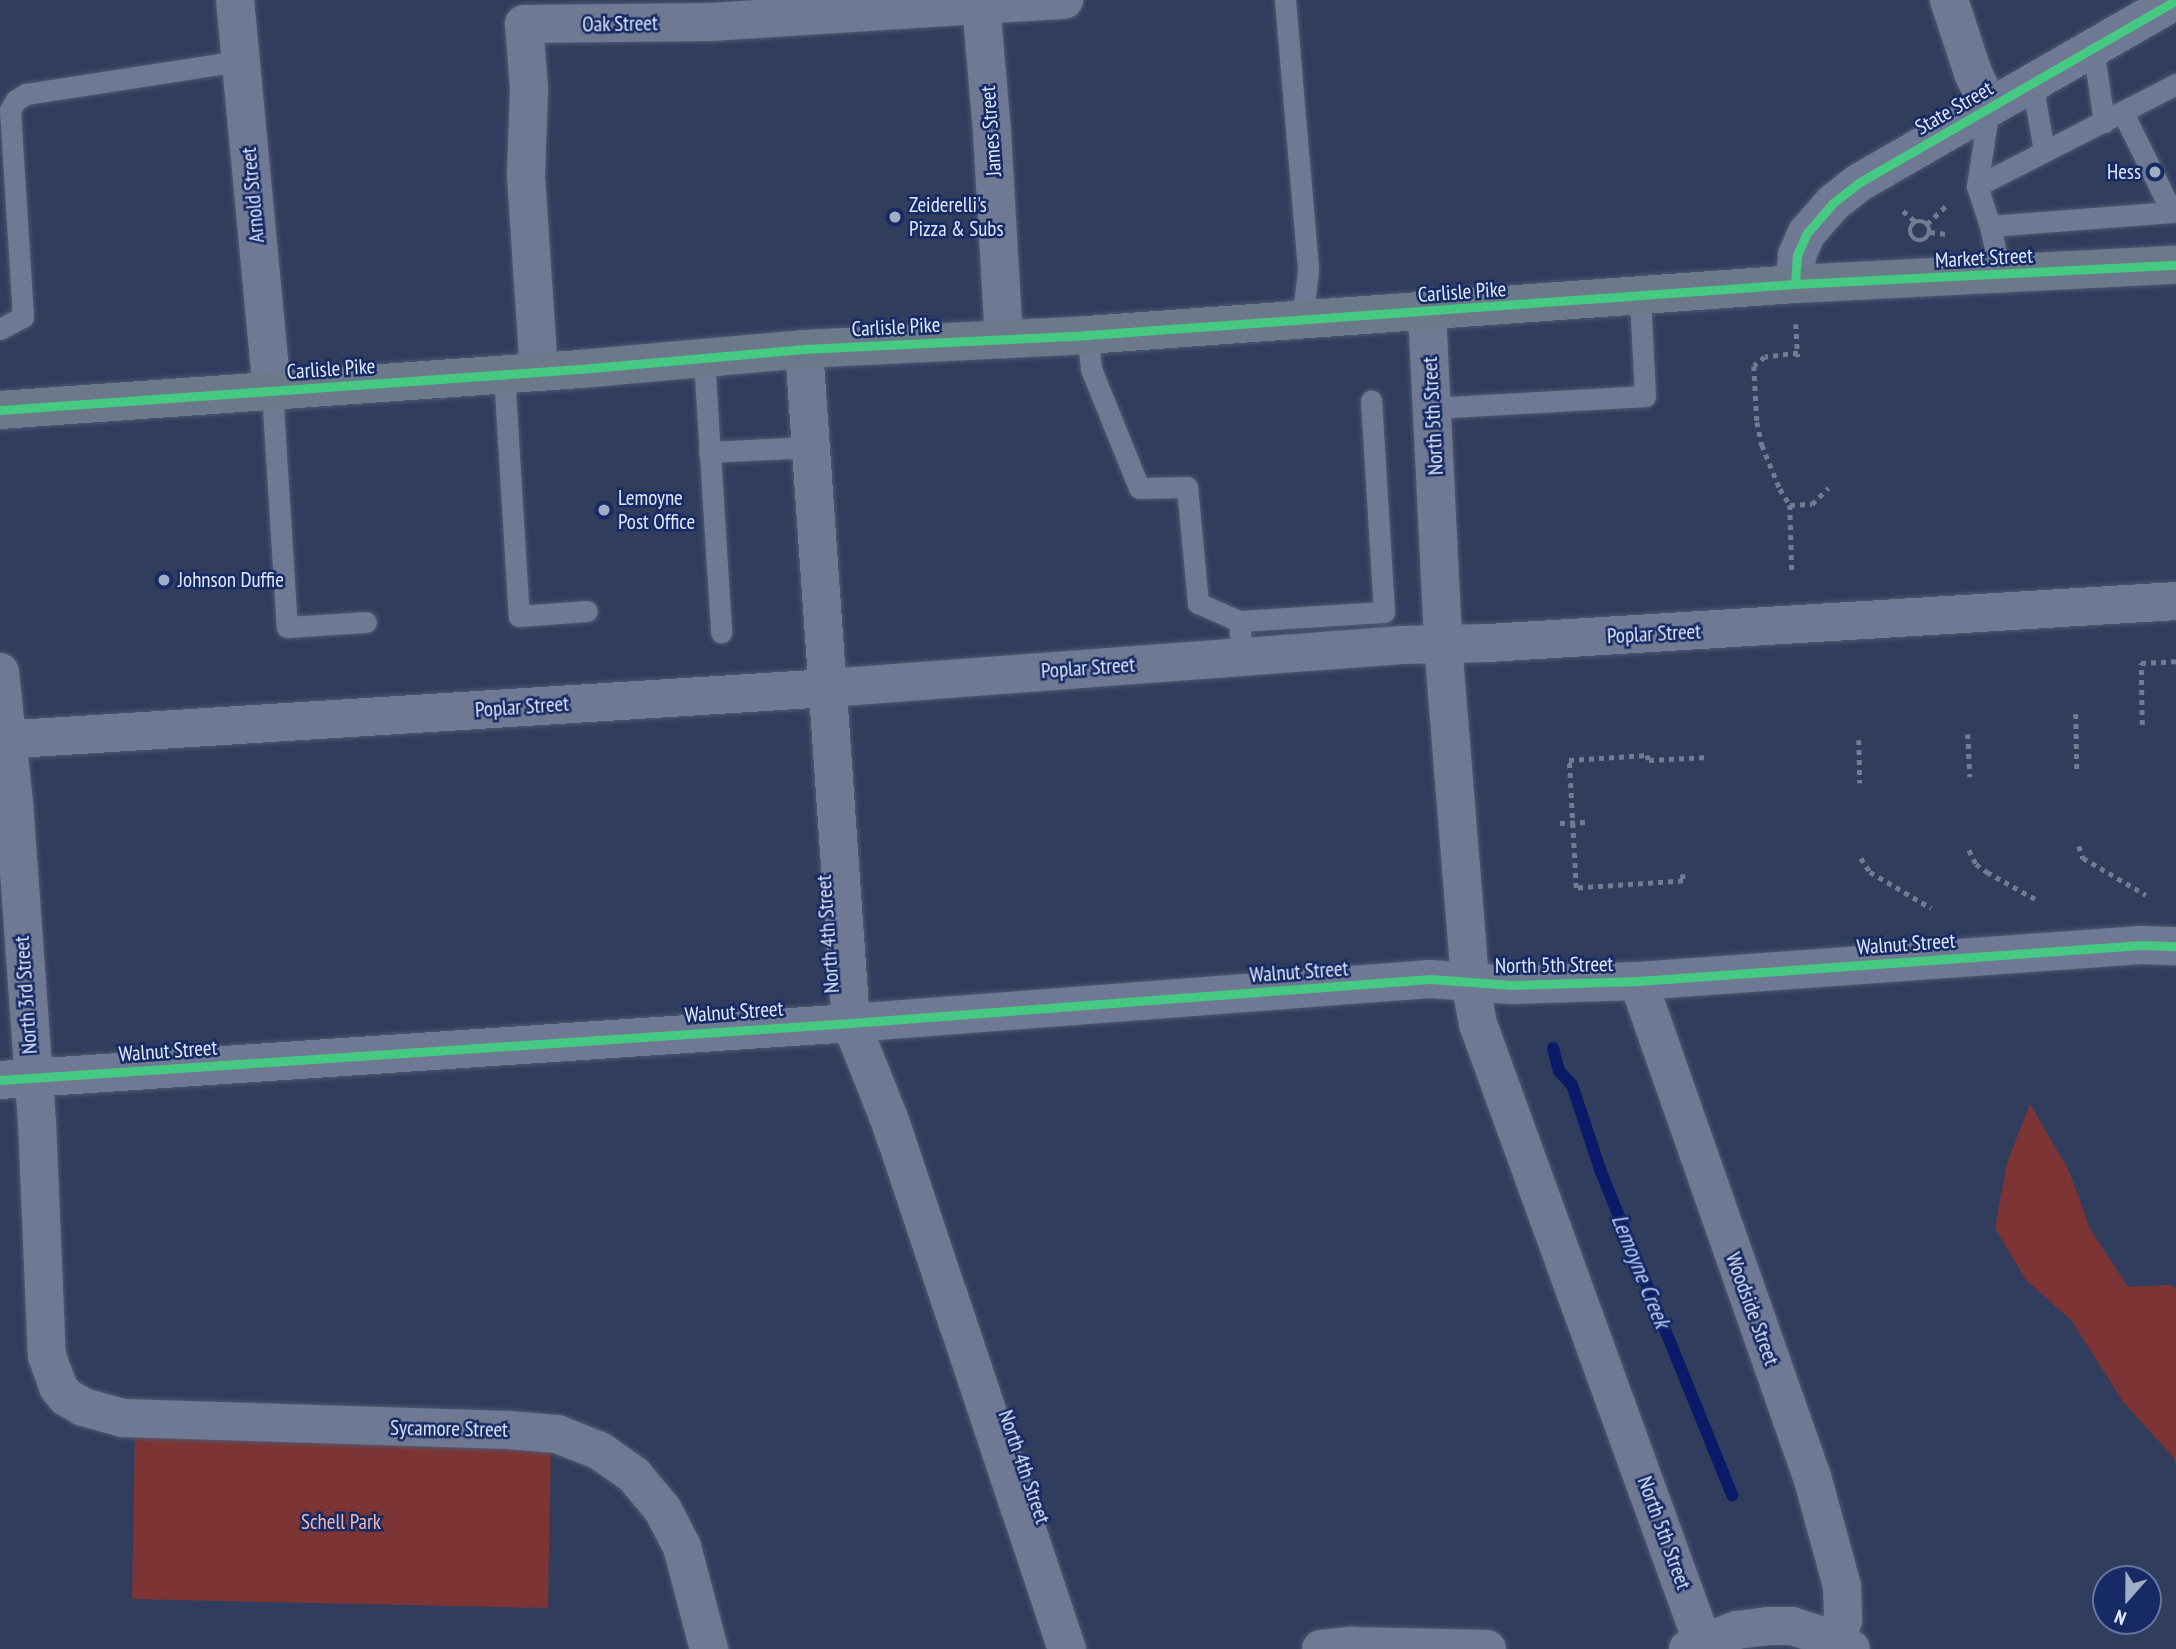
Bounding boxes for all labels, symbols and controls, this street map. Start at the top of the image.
street label: Oak Street [582,11,658,37]
street label: State Street [1911,76,1997,140]
street label: James Street [975,85,1007,177]
street label: Arnold Street [236,146,270,244]
place label: Hess [2107,159,2141,185]
marker: Hess [2147,164,2163,180]
place label: Zeiderelli's Pizza & Subs [909,192,1004,242]
marker: Zeiderelli's Pizza & Subs [887,209,903,225]
street label: Market Street [1934,243,2034,273]
street label: Carlisle Pike [1417,276,1507,308]
street label: Carlisle Pike [851,312,941,342]
street label: Carlisle Pike [286,353,376,385]
street label: North 5th Street [1417,356,1449,476]
place label: Lemoyne Post Office [618,485,695,535]
marker: Lemoyne Post Office [596,502,612,518]
place label: Johnson Duffie [178,567,284,593]
marker: Johnson Duffie [156,572,172,588]
street label: Poplar Street [1606,619,1702,649]
street label: Poplar Street [1040,652,1136,684]
street label: Poplar Street [474,691,570,723]
street label: North 4th Street [811,874,845,994]
street label: Walnut Street [1856,928,1956,960]
street label: North 3rd Street [9,935,43,1055]
street label: North 5th Street [1495,951,1613,979]
street label: Walnut Street [1249,956,1349,988]
street label: Walnut Street [684,996,784,1028]
street label: Walnut Street [118,1035,218,1067]
water label: Lemoyne Creek [1606,1210,1676,1332]
street label: Woodside Street [1720,1249,1784,1369]
street label: North 4th Street [993,1407,1055,1527]
street label: Sycamore Street [390,1415,508,1443]
street label: North 5th Street [1632,1473,1696,1593]
park label: Schell Park [301,1509,381,1535]
north arrow [2092,1565,2162,1635]
text: N [2111,1605,2129,1631]

